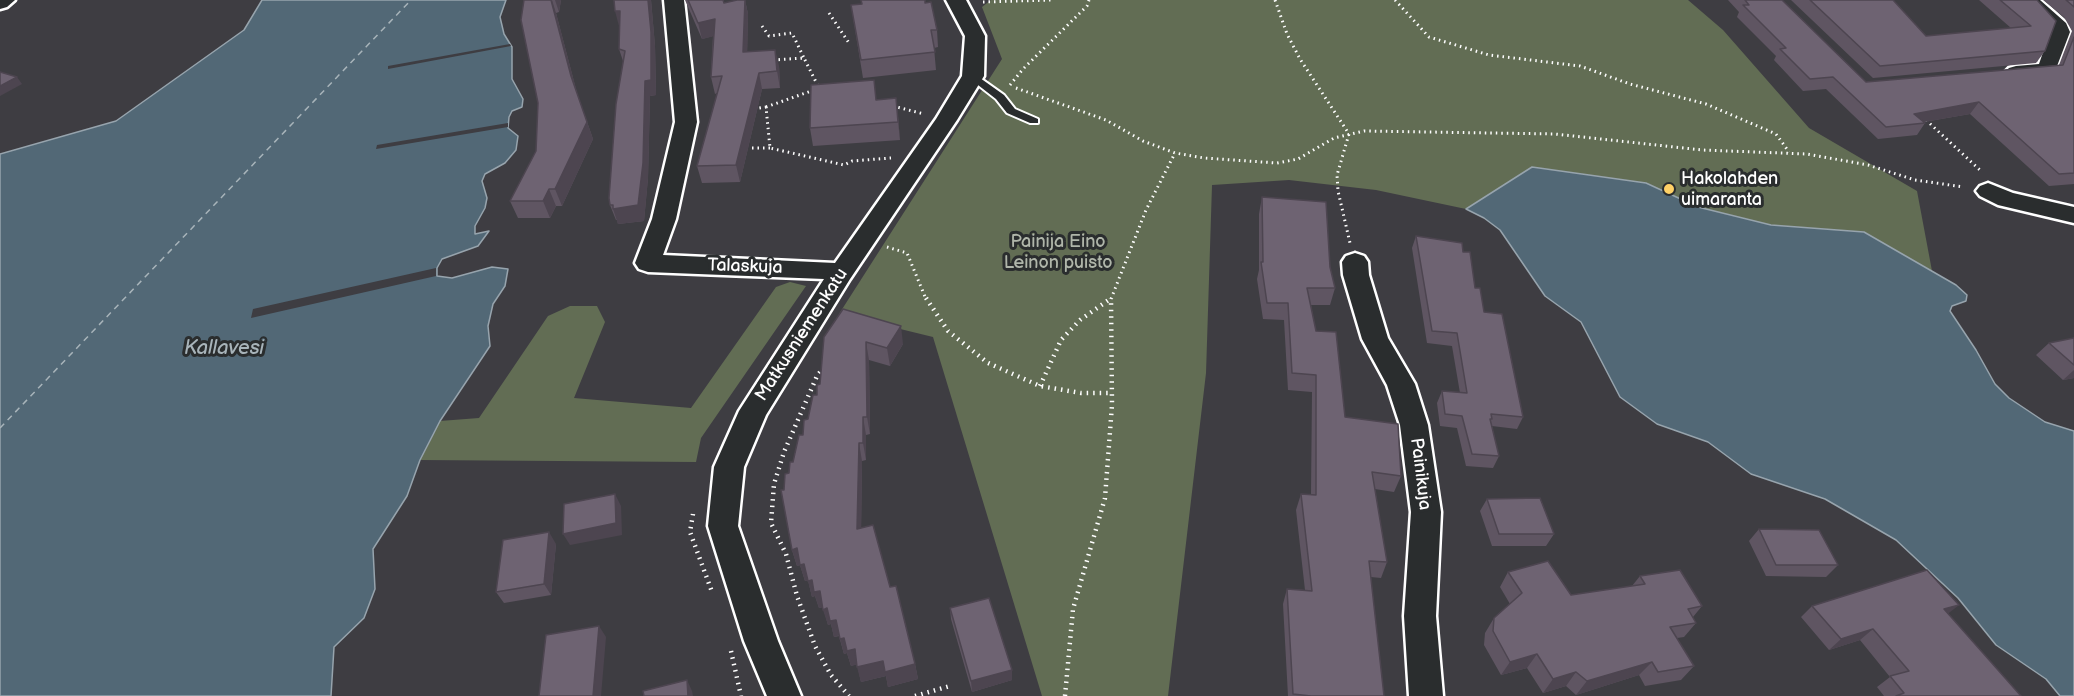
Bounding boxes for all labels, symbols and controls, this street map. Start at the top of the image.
place label: Hakolahden uimaranta [1681,168,1778,210]
marker: Hakolahden uimaranta [1662,182,1676,196]
park label: Painija Eino Leinon puisto [1004,231,1112,274]
street label: Talaskuja [707,255,783,279]
street label: Matkusniemenkatu [751,265,853,405]
water label: Kallavesi [184,337,264,361]
street label: Painikuja [1405,437,1435,511]

